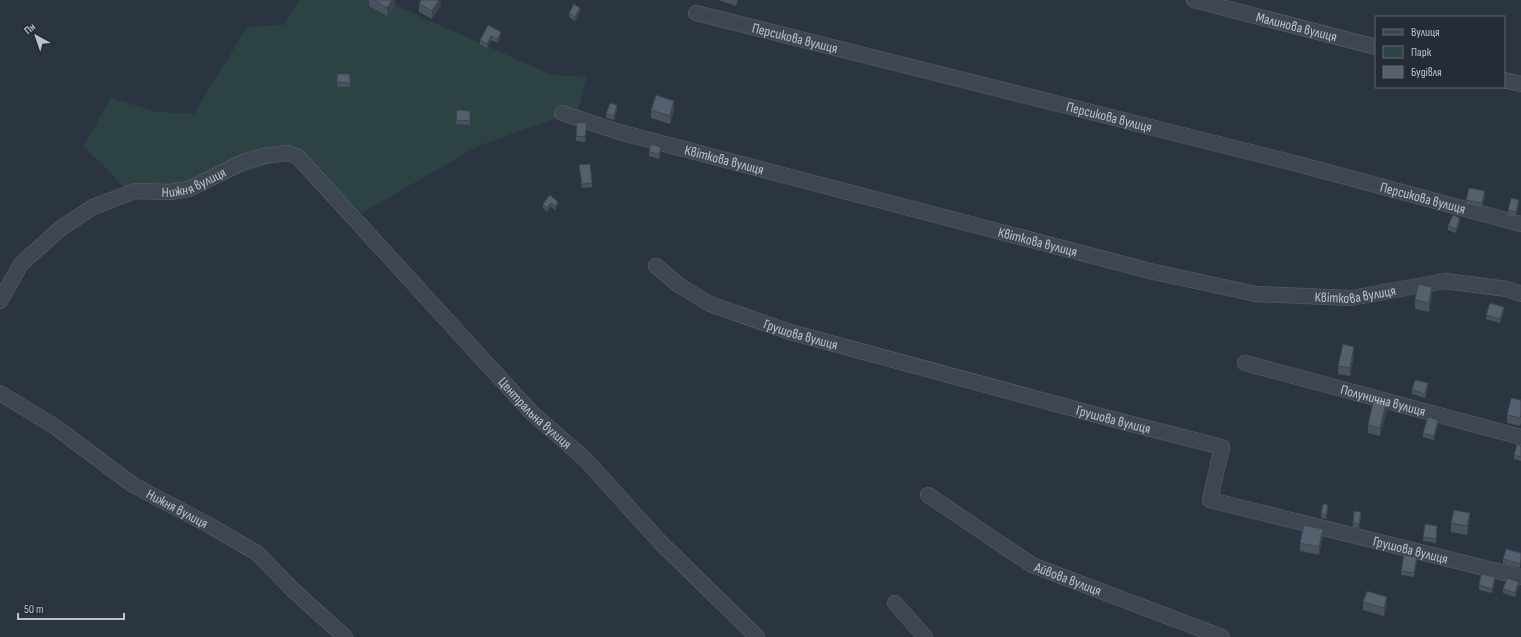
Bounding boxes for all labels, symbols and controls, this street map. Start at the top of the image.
street label: Малинова вулиця [1254,8,1339,45]
north arrow [16,16,56,56]
legend [1375,16,1505,88]
street label: Персикова вулиця [750,19,840,57]
text: Пн [22,20,38,37]
text: Вулиця [1411,25,1440,40]
text: Парк [1411,45,1432,60]
text: Будівля [1411,65,1442,80]
street label: Персикова вулиця [1065,98,1154,136]
street label: Квіткова вулиця [683,141,766,178]
street label: Нижня вулиця [161,164,228,201]
street label: Персикова вулиця [1378,178,1467,217]
street label: Квіткова вулиця [996,223,1079,260]
street label: Квіткова вулиця [1314,282,1397,307]
street label: Грушова вулиця [761,315,840,353]
street label: Центральна вулиця [495,374,575,452]
street label: Полунична вулиця [1339,381,1427,420]
street label: Грушова вулиця [1074,401,1153,437]
street label: Нижня вулиця [144,485,211,532]
street label: Грушова вулиця [1371,532,1450,567]
street label: Айвова вулиця [1031,558,1104,599]
scale bar [18,595,124,621]
text: 50 m [24,602,44,617]

